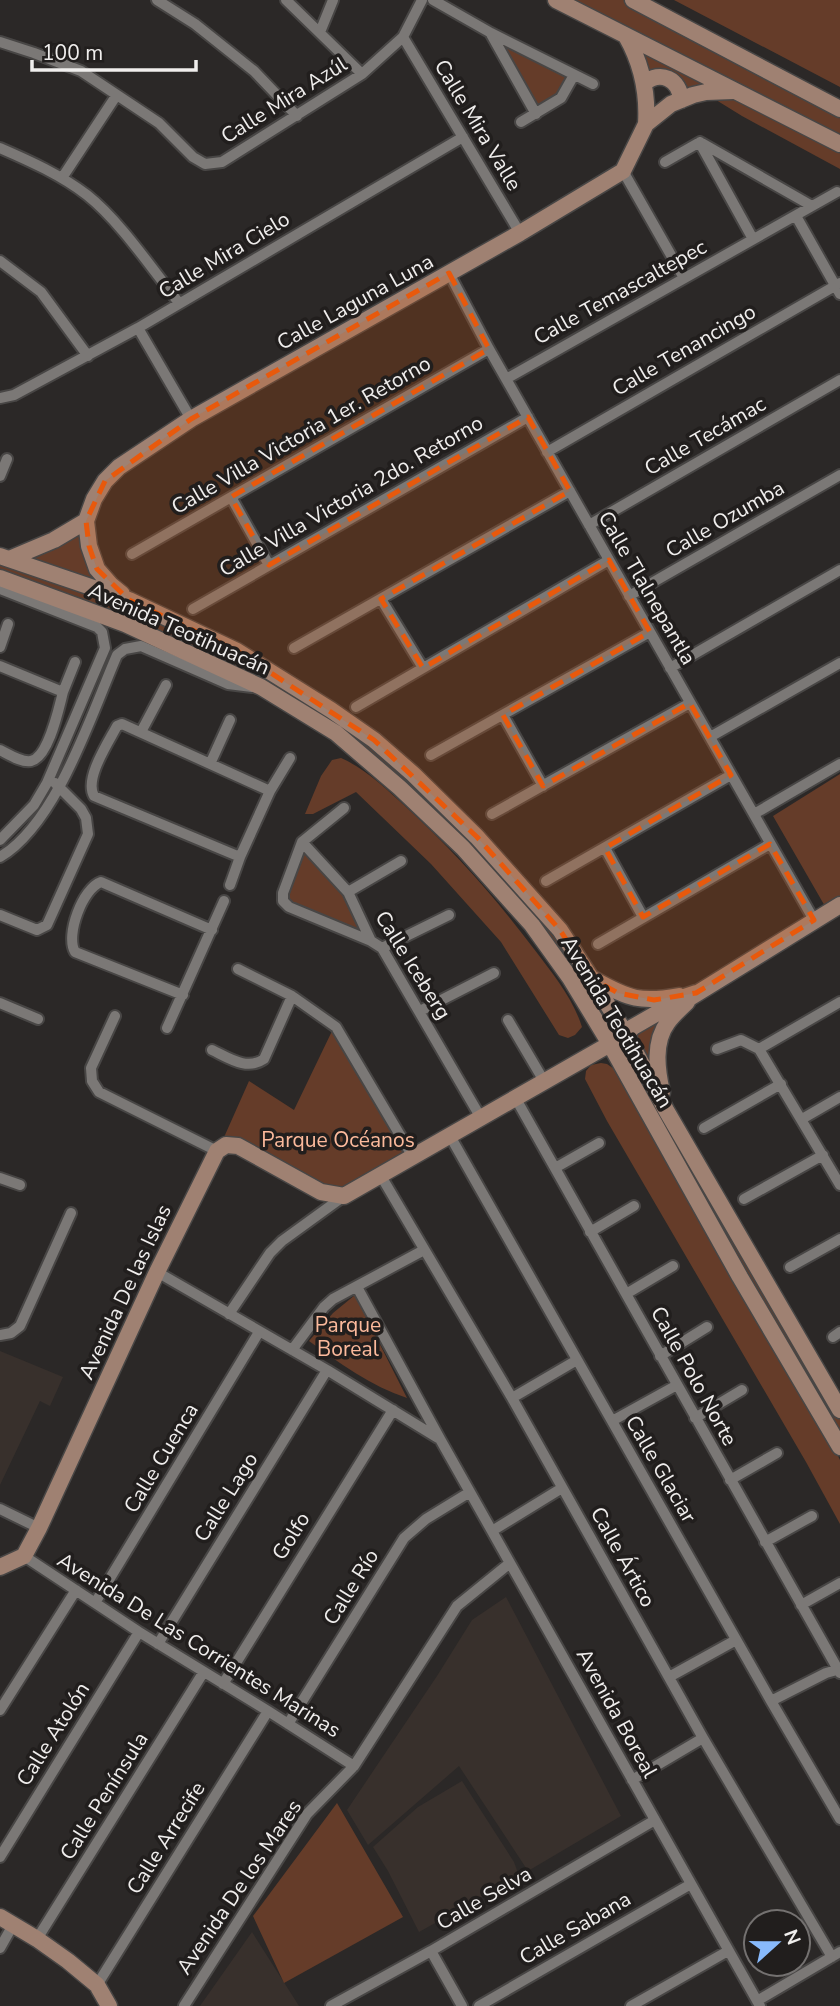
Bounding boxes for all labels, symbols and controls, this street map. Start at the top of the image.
scale bar [32,28,196,72]
text: 100 m [42,39,103,67]
street label: Calle Mira Azúl [216,50,353,150]
street label: Calle Mira Valle [428,54,528,196]
street label: Calle Mira Cielo [153,205,295,305]
street label: Calle Temascaltepec [529,233,712,351]
street label: Calle Laguna Luna [272,247,438,357]
street label: Calle Tenancingo [607,297,761,403]
street label: Calle Villa Victoria 1er. Retorno [166,349,436,521]
street label: Calle Tecámac [639,390,771,482]
street label: Calle Villa Victoria 2do. Retorno [214,409,488,583]
street label: Calle Ozumba [661,474,789,564]
street label: Calle Tlalnepantla [592,506,702,670]
street label: Avenida Teotihuacán [84,576,274,682]
street label: Calle Iceberg [369,905,457,1025]
street label: Avenida Teotihuacán [555,931,679,1113]
park label: Parque Océanos [261,1126,415,1154]
street label: Avenida De las Islas [72,1200,178,1384]
street label: Calle Polo Norte [644,1301,744,1451]
park label: Parque Boreal [315,1311,381,1363]
street label: Calle Cuenca [117,1398,205,1518]
street label: Calle Glaciar [619,1410,703,1528]
street label: Calle Lago [188,1447,264,1547]
street label: Calle Ártico [584,1502,662,1612]
street label: Golfo [266,1507,316,1565]
street label: Calle Río [317,1544,385,1630]
street label: Avenida De Las Corrientes Marinas [52,1546,346,1744]
street label: Avenida Boreal [570,1643,665,1783]
street label: Calle Atolón [10,1677,96,1791]
street label: Calle Península [54,1727,154,1865]
street label: Calle Arrecife [120,1776,212,1900]
street label: Avenida De los Mares [170,1794,308,1980]
street label: Calle Selva [431,1859,537,1937]
street label: Calle Sabana [514,1885,636,1971]
north arrow [742,1908,812,1978]
text: N [777,1926,807,1949]

